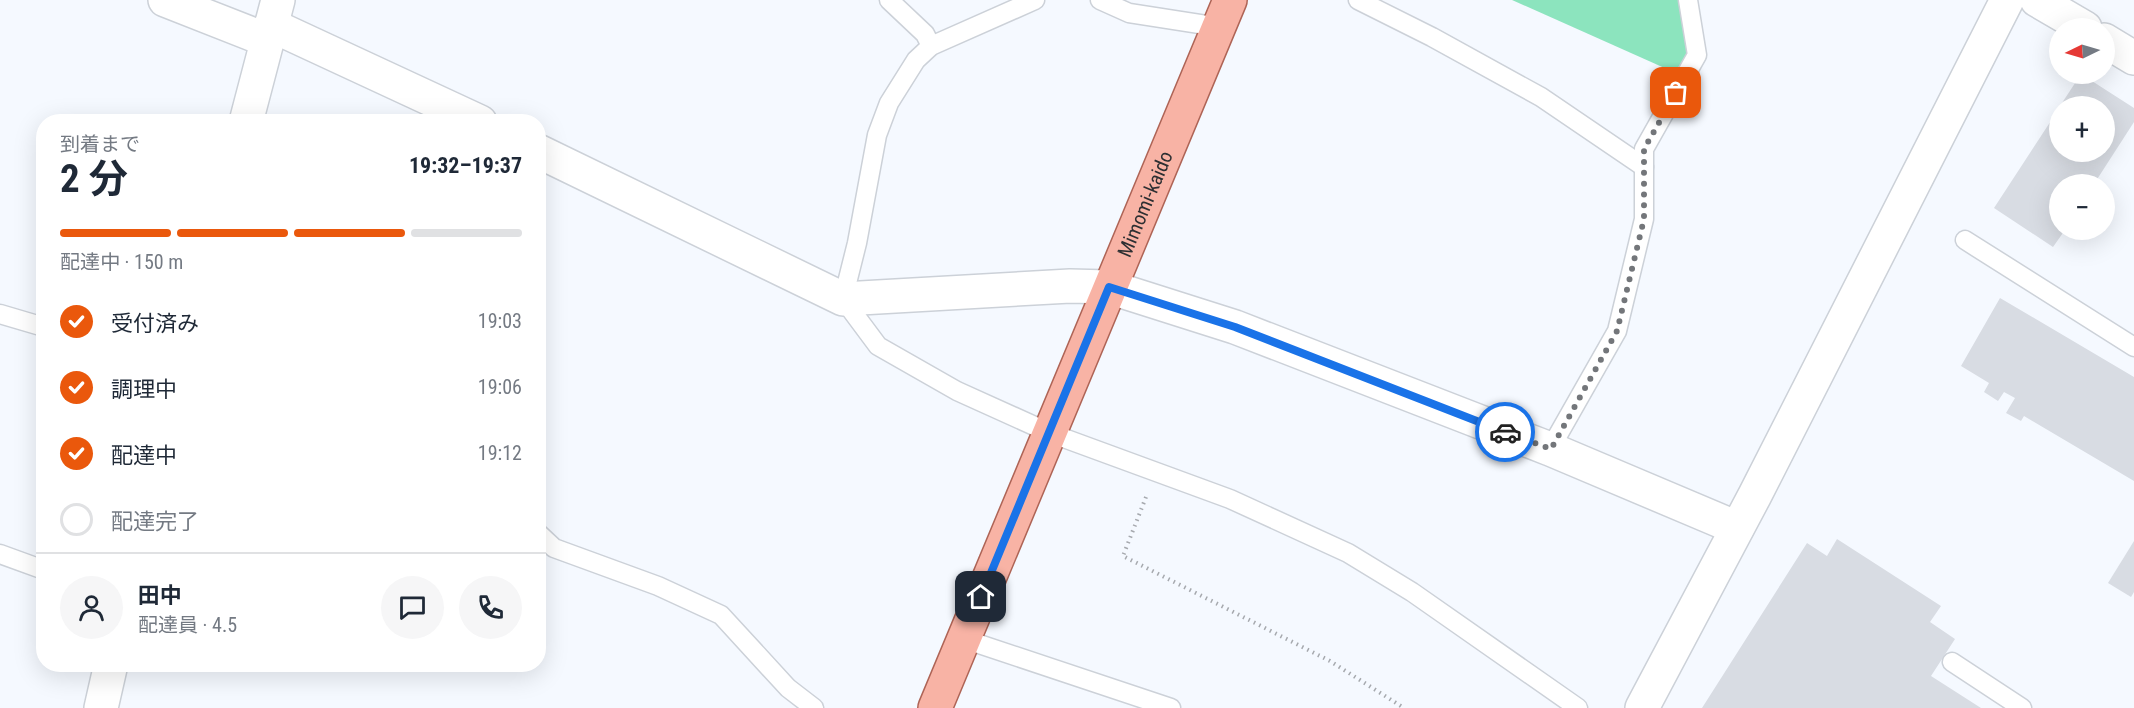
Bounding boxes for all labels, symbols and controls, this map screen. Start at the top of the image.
north arrow [2049,18,2115,84]
map controls [2049,18,2115,240]
pin [1650,67,1701,118]
icon: bag [1659,76,1692,109]
button: + [2049,96,2115,162]
text: 到着まで [60,132,140,156]
street label: Mimomi-kaido [1112,147,1178,261]
text: 19:32–19:37 [409,153,522,178]
text: 2 分 [60,156,128,202]
button: − [2049,174,2115,240]
text: 配達中 · 150 m [60,250,183,274]
icon: check [60,305,93,338]
text: 19:03 [478,309,522,333]
text: 受付済み [111,311,199,336]
icon: check [60,371,93,404]
text: 19:06 [478,375,522,399]
text: 調理中 [111,377,177,402]
courier [1475,402,1535,462]
icon: car [1489,416,1522,449]
icon: check [60,437,93,470]
text: 19:12 [478,441,522,465]
text: 配達中 [111,443,177,468]
text: 配達完了 [111,509,199,534]
pin [955,571,1006,622]
button: person [60,576,123,639]
button: chat [381,576,444,639]
button: phone [459,576,522,639]
icon: home [964,580,997,613]
text: 田中 [138,583,182,608]
text: 配達員 · 4.5 [138,613,237,637]

